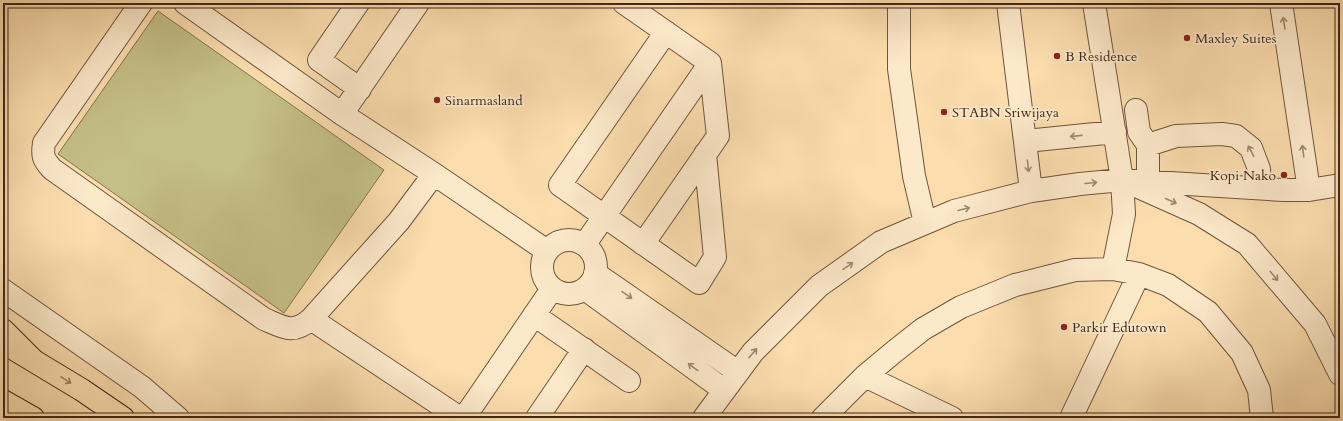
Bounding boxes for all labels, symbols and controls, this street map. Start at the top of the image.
one-way arrow [1280,17,1288,30]
place label: Maxley Suites [1195,29,1277,48]
marker: Maxley Suites [1182,33,1192,43]
place label: B Residence [1065,47,1137,66]
marker: B Residence [1052,51,1062,61]
place label: Sinarmasland [445,91,523,110]
marker: Sinarmasland [432,95,442,105]
place label: STABN Sriwijaya [952,103,1059,122]
marker: STABN Sriwijaya [939,107,949,117]
one-way arrow [1070,133,1083,140]
one-way arrow [1247,145,1254,157]
one-way arrow [1299,145,1307,158]
one-way arrow [1025,159,1032,172]
place label: Kopi Nako [1210,166,1276,185]
marker: Kopi Nako [1279,170,1289,180]
one-way arrow [1084,179,1097,186]
one-way arrow [1164,198,1176,205]
one-way arrow [957,204,970,212]
one-way arrow [842,262,853,270]
one-way arrow [1270,271,1279,282]
one-way arrow [622,291,633,299]
place label: Parkir Edutown [1072,318,1167,337]
marker: Parkir Edutown [1059,322,1069,332]
one-way arrow [748,348,757,359]
one-way arrow [687,363,698,371]
one-way arrow [60,376,72,384]

